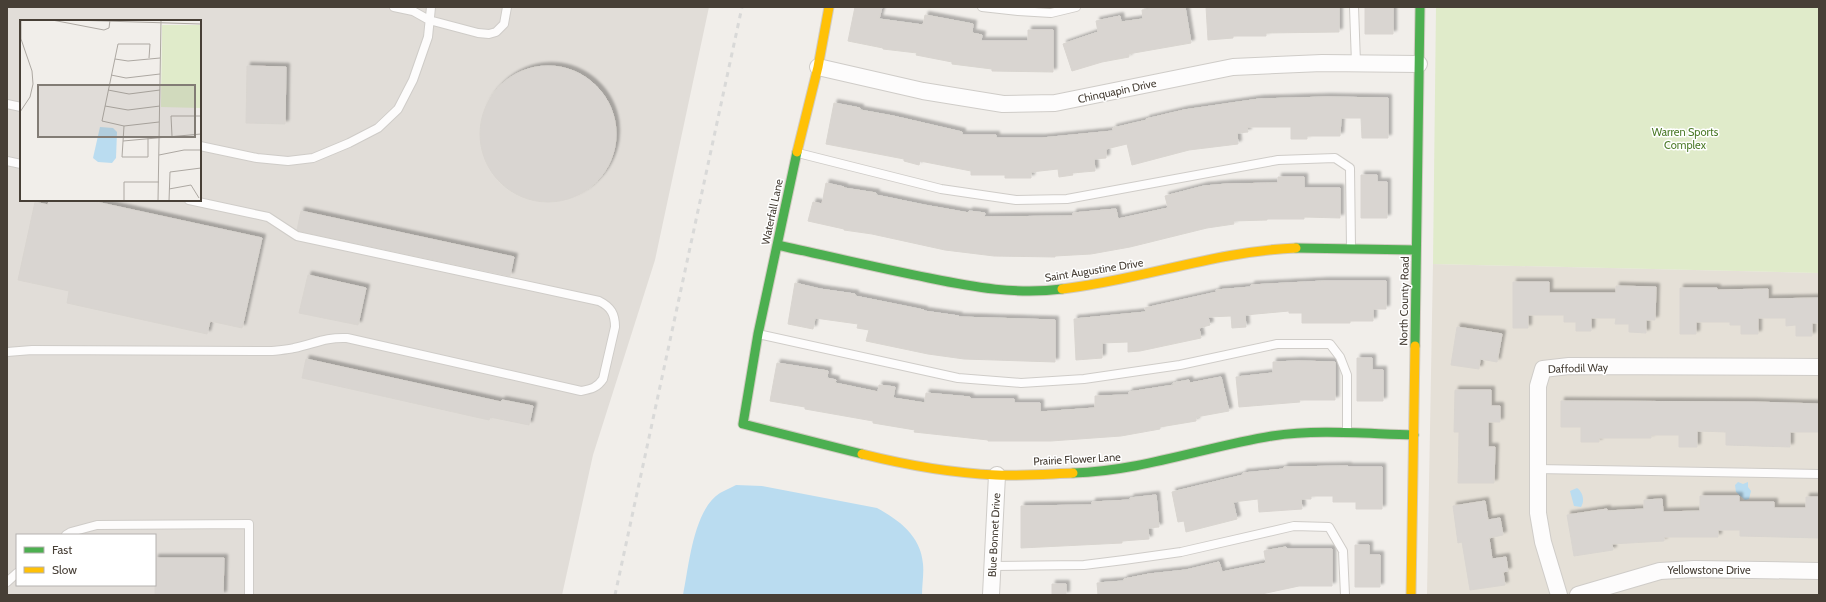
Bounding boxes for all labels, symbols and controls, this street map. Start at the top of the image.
inset map [20,20,201,201]
street label: Chinquapin Drive [1076,76,1158,106]
park label: Warren Sports Complex [1652,125,1719,152]
street label: Waterfall Lane [758,177,786,246]
street label: Saint Augustine Drive [1044,255,1145,285]
street label: North County Road [1396,256,1412,346]
street label: Daffodil Way [1548,360,1609,376]
street label: Prairie Flower Lane [1033,450,1121,468]
street label: Blue Bonnet Drive [985,492,1003,577]
legend [16,534,156,586]
text: Fast [52,542,72,557]
text: Slow [52,562,77,577]
street label: Yellowstone Drive [1666,563,1751,577]

